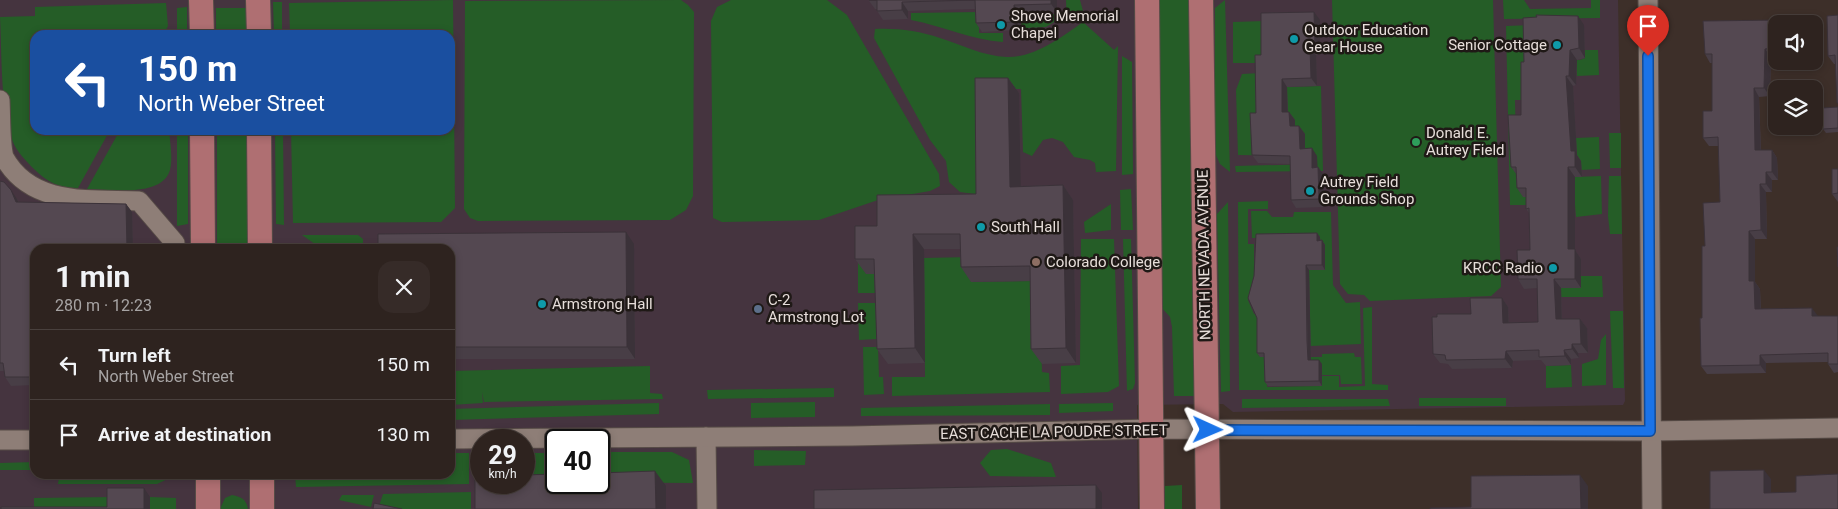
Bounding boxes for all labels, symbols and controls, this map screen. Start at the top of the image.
pin [1627,5,1669,56]
place label: Shove Memorial Chapel [1011,7,1119,42]
icon: arrive [1634,12,1662,40]
map controls [1768,15,1823,135]
button: sound [1768,15,1823,70]
marker: Shove Memorial Chapel [995,19,1007,31]
place label: Outdoor Education Gear House [1304,21,1428,56]
marker: Outdoor Education Gear House [1288,33,1300,45]
place label: Senior Cottage [1448,36,1547,54]
marker: Senior Cottage [1551,39,1563,51]
text: 150 m [138,49,237,90]
icon: left [55,50,120,115]
button: layers [1768,80,1823,135]
text: North Weber Street [138,91,325,116]
place label: Donald E. Autrey Field [1426,124,1505,159]
marker: Donald E. Autrey Field [1410,136,1422,148]
street label: NORTH NEVADA AVENUE [1194,169,1214,340]
place label: Autrey Field Grounds Shop [1320,173,1414,208]
marker: Autrey Field Grounds Shop [1304,185,1316,197]
place label: South Hall [991,218,1060,236]
marker: South Hall [975,221,987,233]
place label: Colorado College [1046,253,1160,271]
marker: Colorado College [1030,256,1042,268]
text: 1 min [55,259,130,294]
place label: KRCC Radio [1463,259,1543,277]
button: close [378,261,430,313]
marker: KRCC Radio [1547,262,1559,274]
place label: C-2 Armstrong Lot [768,291,864,326]
place label: Armstrong Hall [552,295,653,313]
text: 280 m · 12:23 [55,296,152,315]
marker: Armstrong Hall [536,298,548,310]
marker: C-2 Armstrong Lot [752,303,764,315]
text: Turn left [98,344,171,367]
icon: left [55,351,83,379]
text: 150 m [377,353,430,376]
text: North Weber Street [98,367,234,386]
position arrow [1181,403,1233,455]
icon: arrive [55,421,83,449]
street label: EAST CACHE LA POUDRE STREET [940,421,1168,443]
text: Arrive at destination [98,423,271,446]
text: 130 m [377,423,430,446]
speed limit sign: 40 [545,429,610,494]
text: 29 [488,441,517,470]
text: km/h [488,467,517,481]

